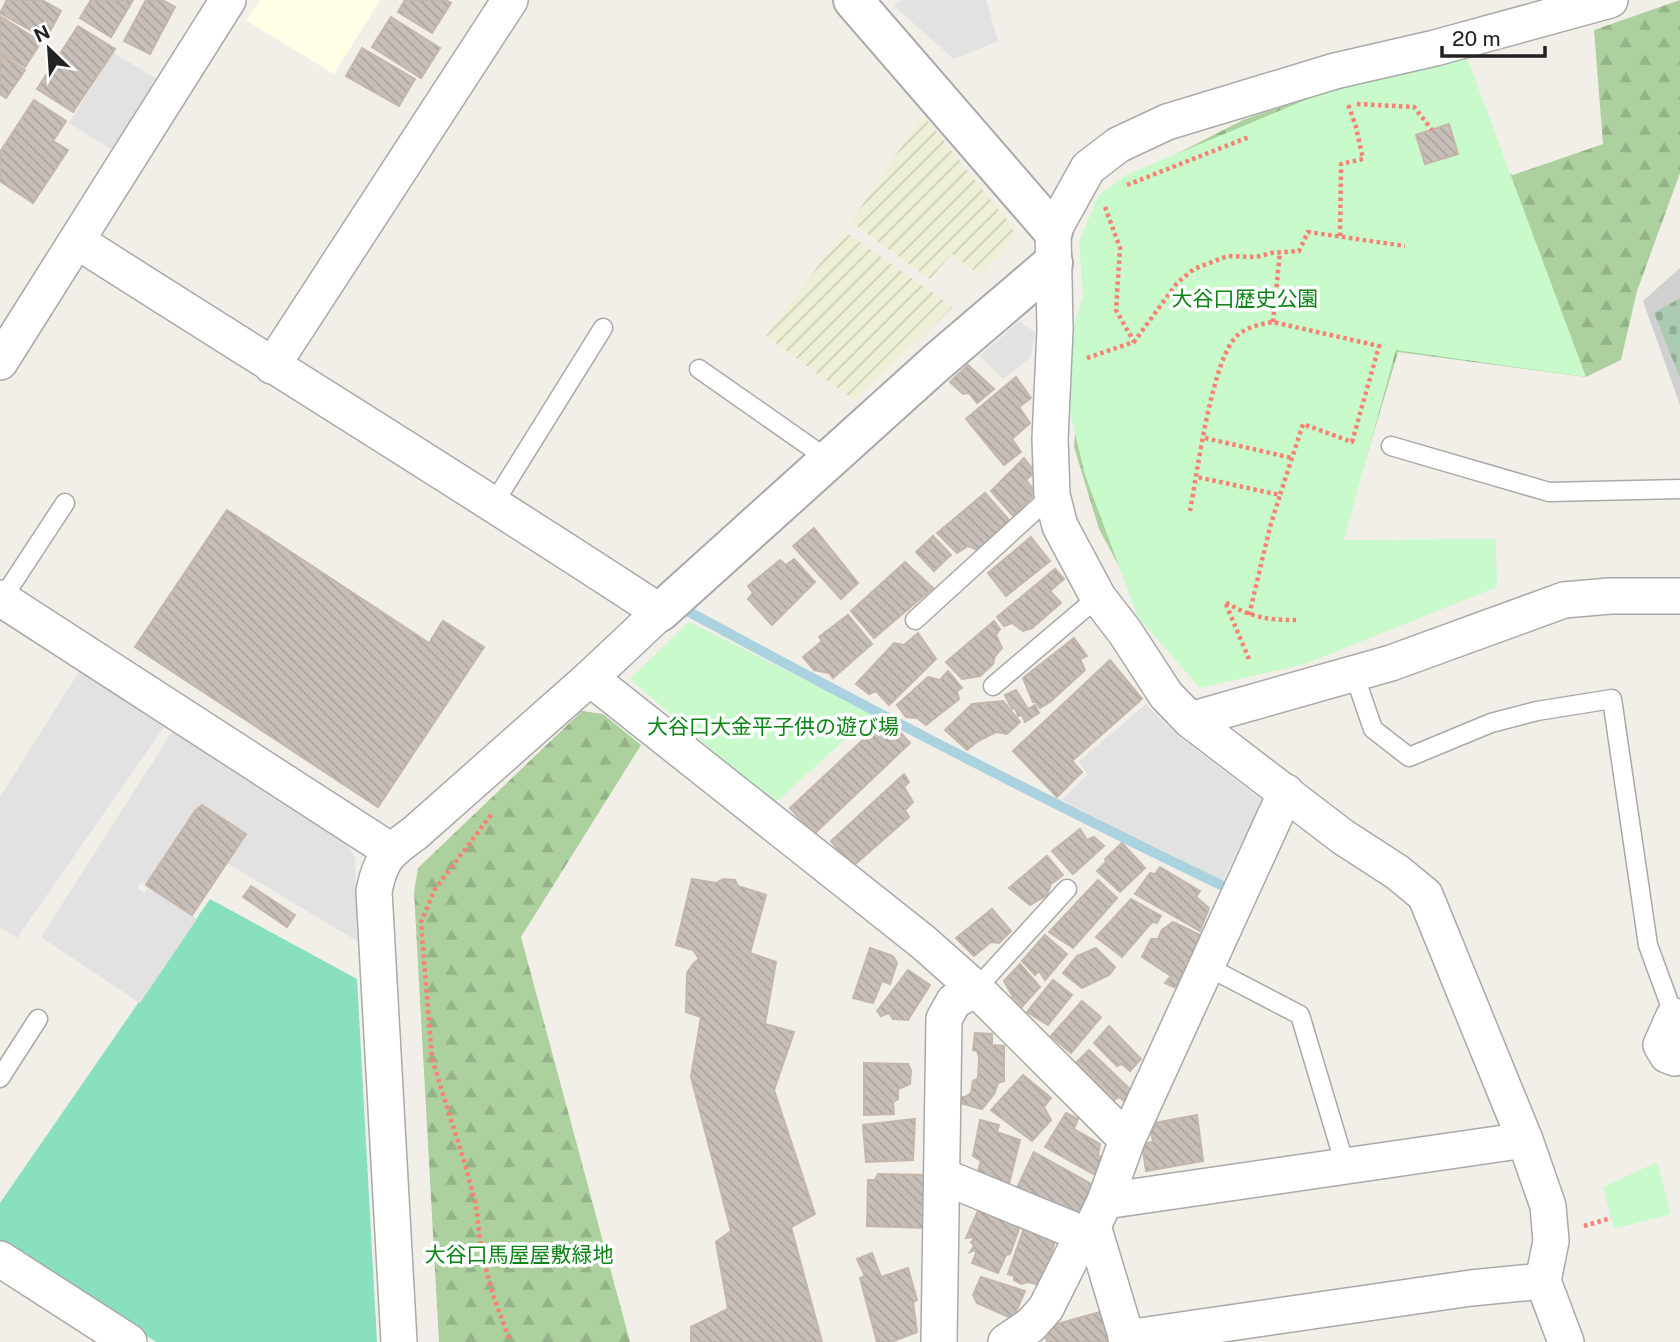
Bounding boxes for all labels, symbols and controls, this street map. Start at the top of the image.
north arrow [14,14,84,84]
scale bar [1442,14,1545,58]
text: N [30,20,53,47]
text: 20 m [1452,26,1501,51]
park label: 大谷口歴史公園 [1172,286,1319,311]
park label: 大谷口大金平子供の遊び場 [647,714,899,739]
park label: 大谷口馬屋屋敷緑地 [425,1242,614,1267]

